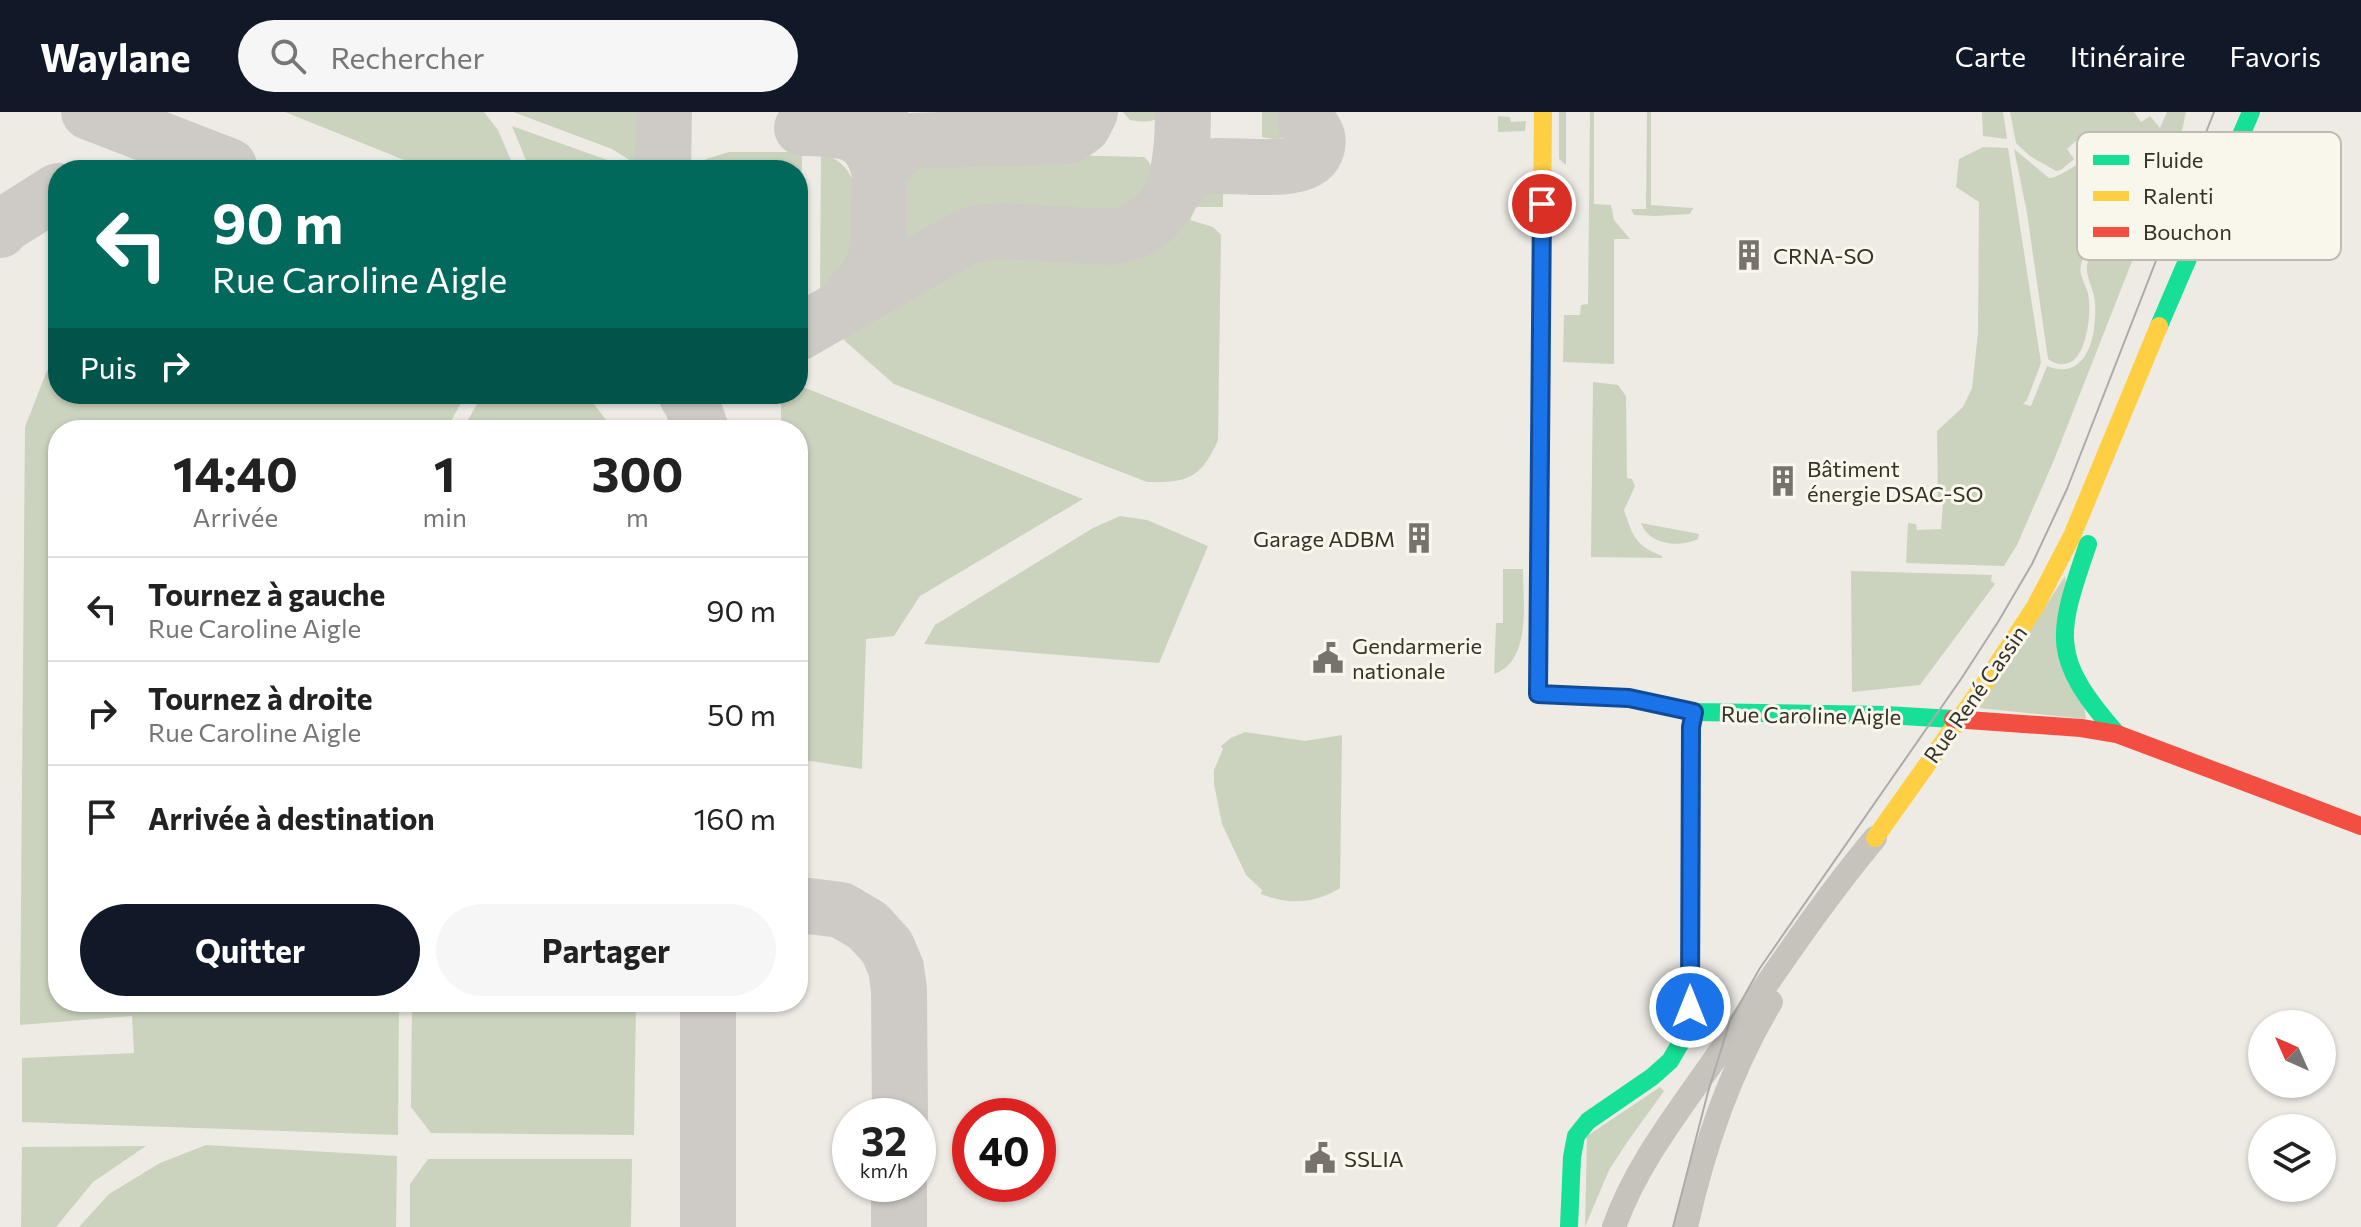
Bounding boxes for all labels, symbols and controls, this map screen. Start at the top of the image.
search box [238,20,798,92]
text: Waylane [40,33,190,80]
icon: search [266,34,310,78]
text: Rechercher [330,38,485,75]
text: Carte [1955,39,2026,73]
text: Itinéraire [2070,39,2185,73]
text: Favoris [2229,39,2321,73]
legend [2077,132,2341,260]
text: Fluide [2143,146,2203,173]
pin [1508,170,1576,238]
icon: arrive [1520,182,1564,226]
text: Ralenti [2143,182,2214,209]
text: 90 m [212,187,343,256]
icon: left [80,192,184,296]
text: Bouchon [2143,218,2232,245]
building icon: CRNA-SO [1732,238,1766,272]
place label: CRNA-SO [1773,242,1874,269]
text: Rue Caroline Aigle [212,256,507,300]
icon: right [153,344,197,388]
text: Puis [80,348,137,385]
text: 14:40 [173,443,298,502]
text: 1 [434,443,456,502]
text: 300 [592,443,683,502]
place label: Bâtiment énergie DSAC-SO [1807,455,1984,507]
building icon: Bâtiment énergie DSAC-SO [1766,464,1800,498]
text: Arrivée [192,501,278,532]
text: min [423,501,467,532]
text: m [626,501,649,532]
building icon: Garage ADBM [1402,521,1436,555]
place label: Garage ADBM [1253,525,1395,552]
text: Tournez à gauche [148,575,385,612]
icon: left [80,587,124,631]
text: 90 m [706,591,776,628]
text: Rue Caroline Aigle [148,612,361,643]
street label: Rue René Cassin [1918,620,2032,768]
place label: Gendarmerie nationale [1352,632,1482,684]
public building icon: Gendarmerie nationale [1311,641,1345,675]
text: Tournez à droite [148,679,372,716]
icon: right [80,691,124,735]
text: 50 m [707,695,776,732]
street label: Rue Caroline Aigle [1721,700,1901,730]
text: Rue Caroline Aigle [148,716,361,747]
icon: arrive [80,795,124,839]
text: Arrivée à destination [148,799,435,836]
text: 160 m [693,799,776,836]
button: Quitter [80,904,420,996]
button: Partager [436,904,776,996]
position arrow [1648,965,1732,1049]
north arrow [2248,1010,2336,1098]
map controls [2248,1010,2336,1202]
speed limit sign: 40 [952,1098,1056,1202]
button: layers [2248,1114,2336,1202]
text: 32 [861,1115,907,1164]
public building icon: SSLIA [1303,1141,1337,1175]
place label: SSLIA [1344,1145,1404,1172]
text: km/h [860,1158,908,1182]

